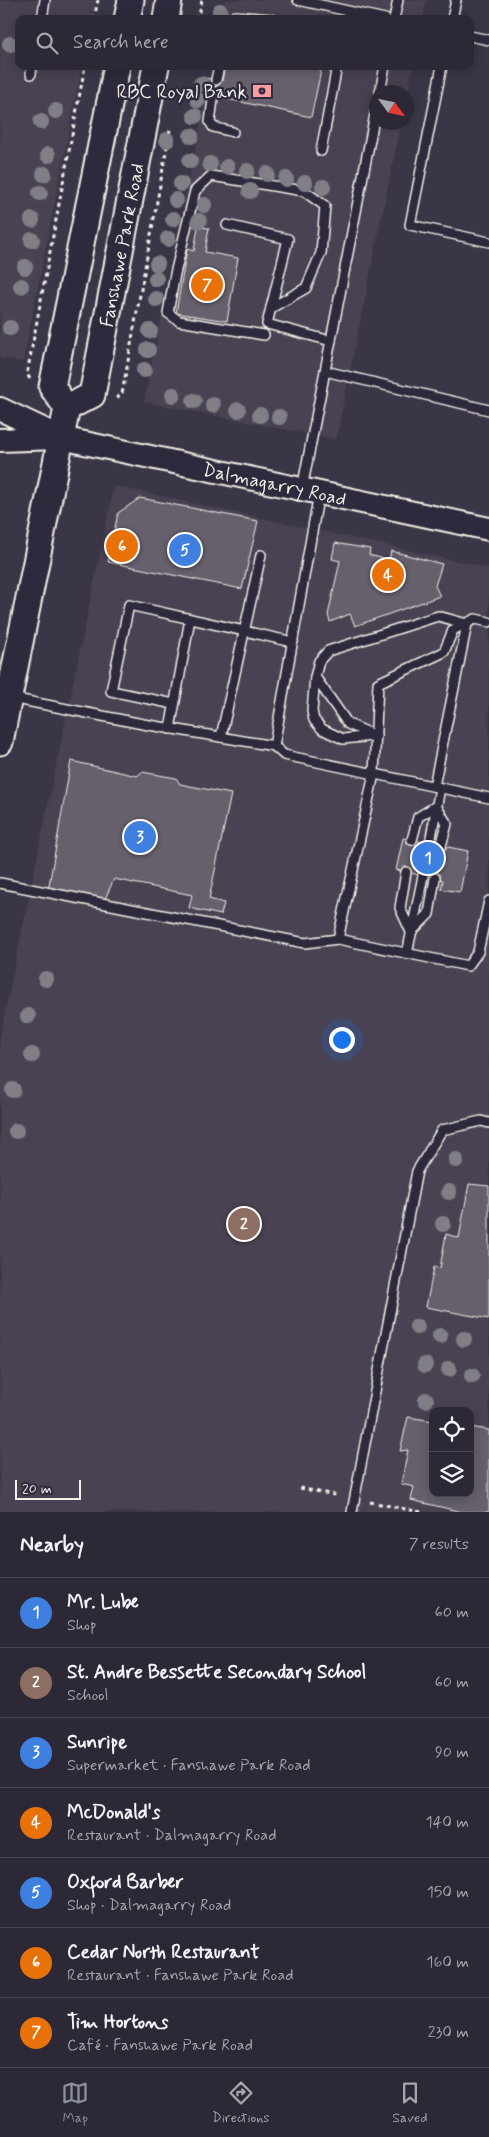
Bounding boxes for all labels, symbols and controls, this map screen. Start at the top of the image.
search box [15,15,474,70]
icon: search [33,29,61,57]
text: Search here [73,30,169,55]
place label: RBC Royal Bank [116,80,247,105]
bank icon: RBC Royal Bank [251,80,273,102]
north arrow [369,85,414,130]
street label: Fanshawe Park Road [95,161,151,329]
pin: 7 [191,266,223,304]
street label: Dalmagarry Road [200,457,348,512]
pin: 6 [106,527,138,565]
pin: 5 [169,531,201,569]
pin: 4 [372,556,404,594]
pin: 3 [124,818,156,856]
pin: 1 [412,839,444,877]
your location [329,1027,355,1053]
pin: 2 [228,1205,260,1243]
map controls [429,1407,474,1497]
button: locate [429,1407,474,1452]
button: layers [429,1452,474,1497]
scale bar [15,1477,81,1500]
text: 20 m [22,1480,52,1498]
text: Nearby [20,1531,84,1559]
text: 7 results [409,1534,469,1555]
text: Mr. Lube [67,1590,139,1615]
text: 1 [32,1602,40,1623]
text: 60 m [435,1602,469,1623]
text: Shop [67,1615,96,1636]
text: St. Andre Bessette Secondary School [67,1660,366,1685]
text: 2 [32,1672,40,1693]
text: 60 m [435,1672,469,1693]
text: School [67,1685,108,1706]
text: Sunripe [67,1730,127,1755]
text: 3 [32,1742,40,1763]
text: 90 m [435,1742,469,1763]
text: Supermarket · Fanshawe Park Road [67,1755,311,1776]
text: McDonald's [67,1800,160,1825]
text: 4 [31,1812,41,1833]
text: 140 m [425,1812,469,1833]
text: Restaurant · Dalmagarry Road [67,1825,276,1846]
text: Oxford Barber [67,1870,184,1895]
text: 5 [31,1882,41,1903]
text: 150 m [427,1882,469,1903]
text: Shop · Dalmagarry Road [67,1895,231,1916]
text: Cedar North Restaurant [67,1940,259,1965]
text: 6 [32,1952,40,1973]
text: 160 m [426,1952,469,1973]
text: Restaurant · Fanshawe Park Road [67,1965,294,1986]
text: Tim Hortons [67,2010,168,2035]
text: 7 [31,2022,41,2043]
text: 230 m [428,2022,469,2043]
text: Café · Fanshawe Park Road [67,2035,253,2056]
tab: Map [61,2079,89,2127]
tab: Directions [212,2079,270,2127]
tab: Saved [392,2079,428,2127]

